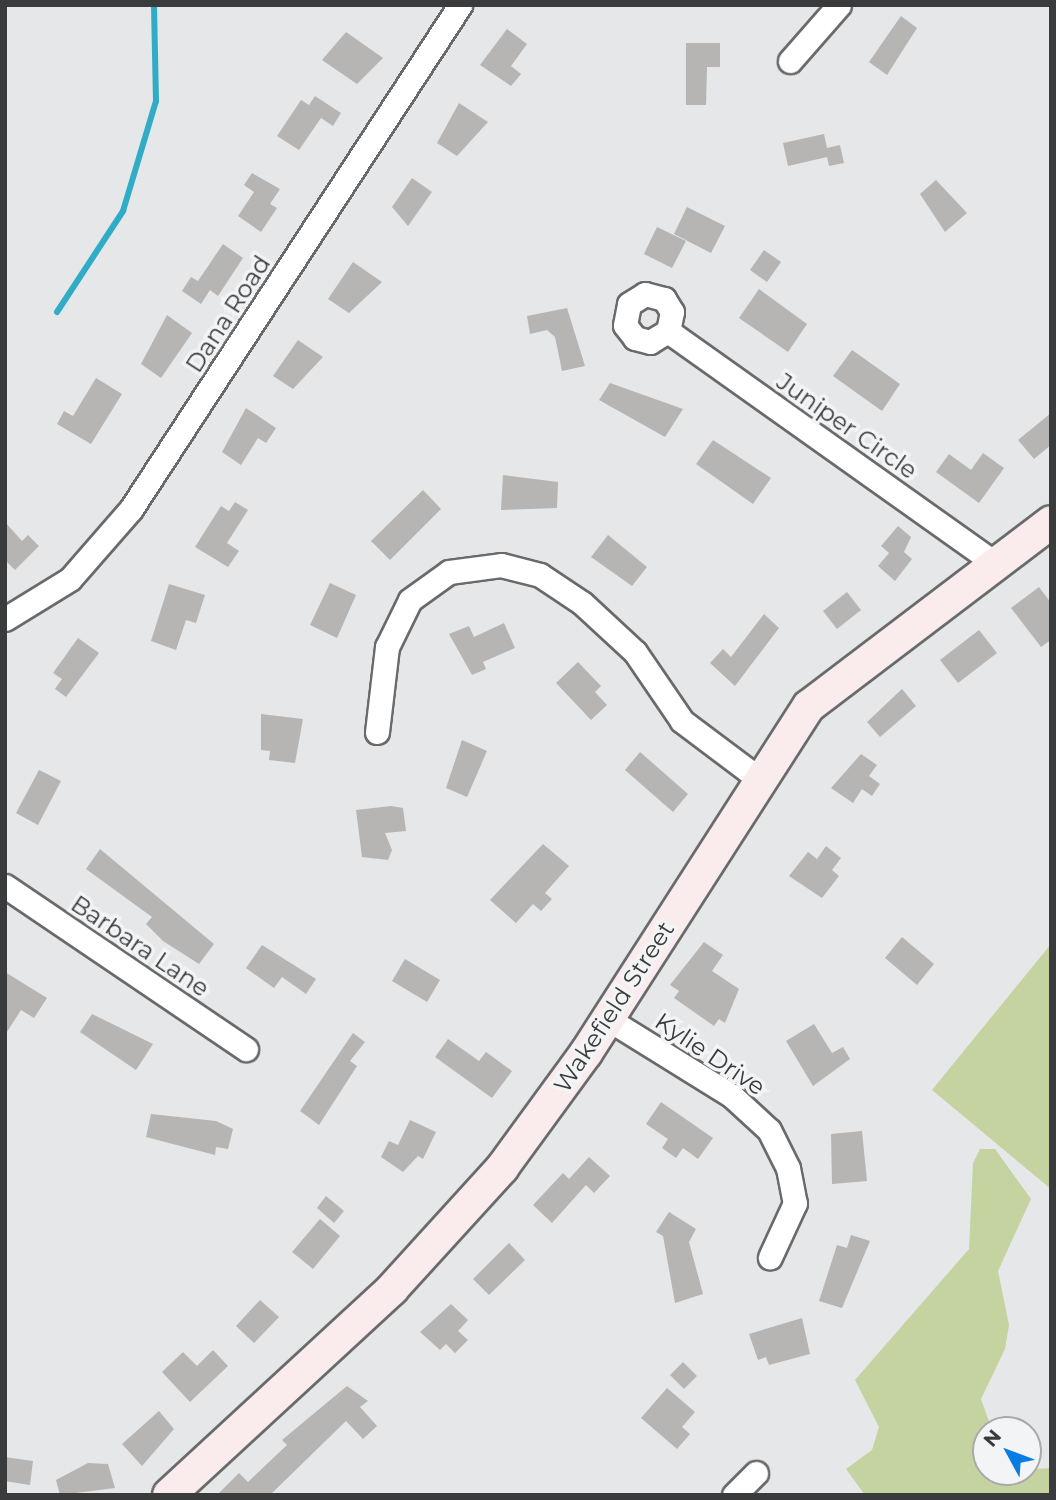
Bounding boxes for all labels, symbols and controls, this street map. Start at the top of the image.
street label: Dana Road [180,250,276,378]
street label: Juniper Circle [771,367,923,485]
street label: Barbara Lane [66,889,214,1003]
street label: Wakefield Street [548,916,680,1098]
street label: Kylie Drive [649,1007,771,1101]
north arrow [972,1416,1042,1486]
text: N [979,1425,1006,1452]

